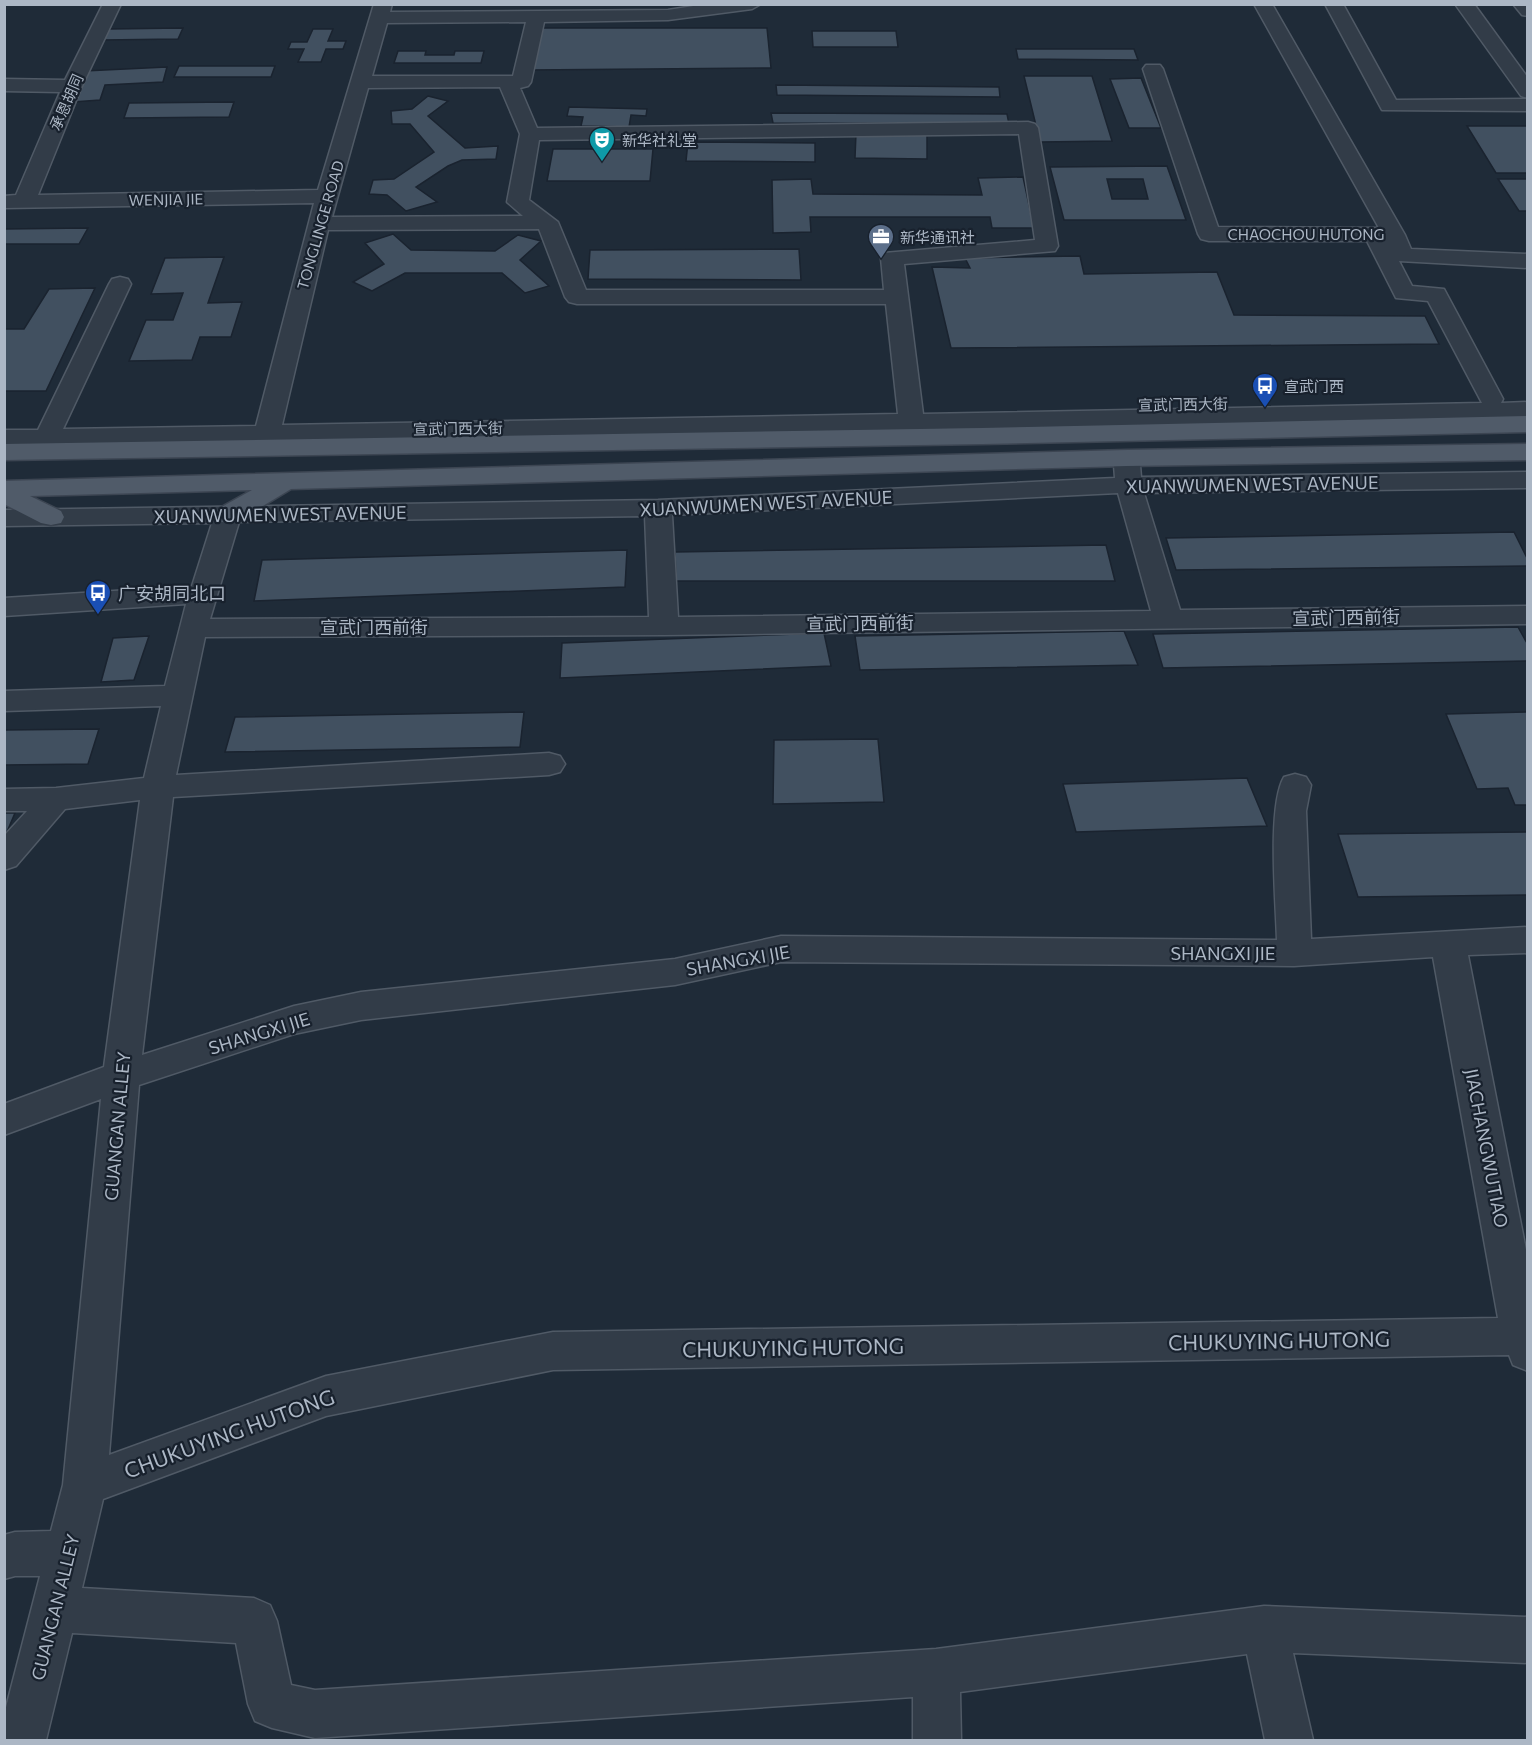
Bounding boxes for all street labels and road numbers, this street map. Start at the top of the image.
street label: 承恩胡同 [46,71,86,133]
street label: TONGLINGE ROAD [293,158,347,292]
street label: WENJIA JIE [128,189,204,209]
street label: CHAOCHOU HUTONG [1227,225,1385,243]
street label: 宣武门西大街 [1138,394,1228,414]
street label: 宣武门西大街 [413,418,503,438]
street label: XUANWUMEN WEST AVENUE [1125,471,1379,497]
street label: XUANWUMEN WEST AVENUE [639,485,893,521]
street label: XUANWUMEN WEST AVENUE [153,501,407,527]
street label: 宣武门西前街 [1292,605,1400,629]
street label: 宣武门西前街 [806,611,914,635]
street label: 宣武门西前街 [320,616,428,638]
street label: SHANGXI JIE [684,940,792,980]
street label: SHANGXI JIE [1171,942,1275,964]
street label: SHANGXI JIE [206,1007,312,1059]
street label: GUANGAN ALLEY [100,1050,135,1202]
street label: JIACHANGWUTIAO [1461,1066,1513,1230]
street label: CHUKUYING HUTONG [1168,1326,1390,1354]
street label: CHUKUYING HUTONG [682,1333,904,1361]
street label: CHUKUYING HUTONG [120,1383,338,1483]
street label: GUANGAN ALLEY [26,1531,84,1682]

